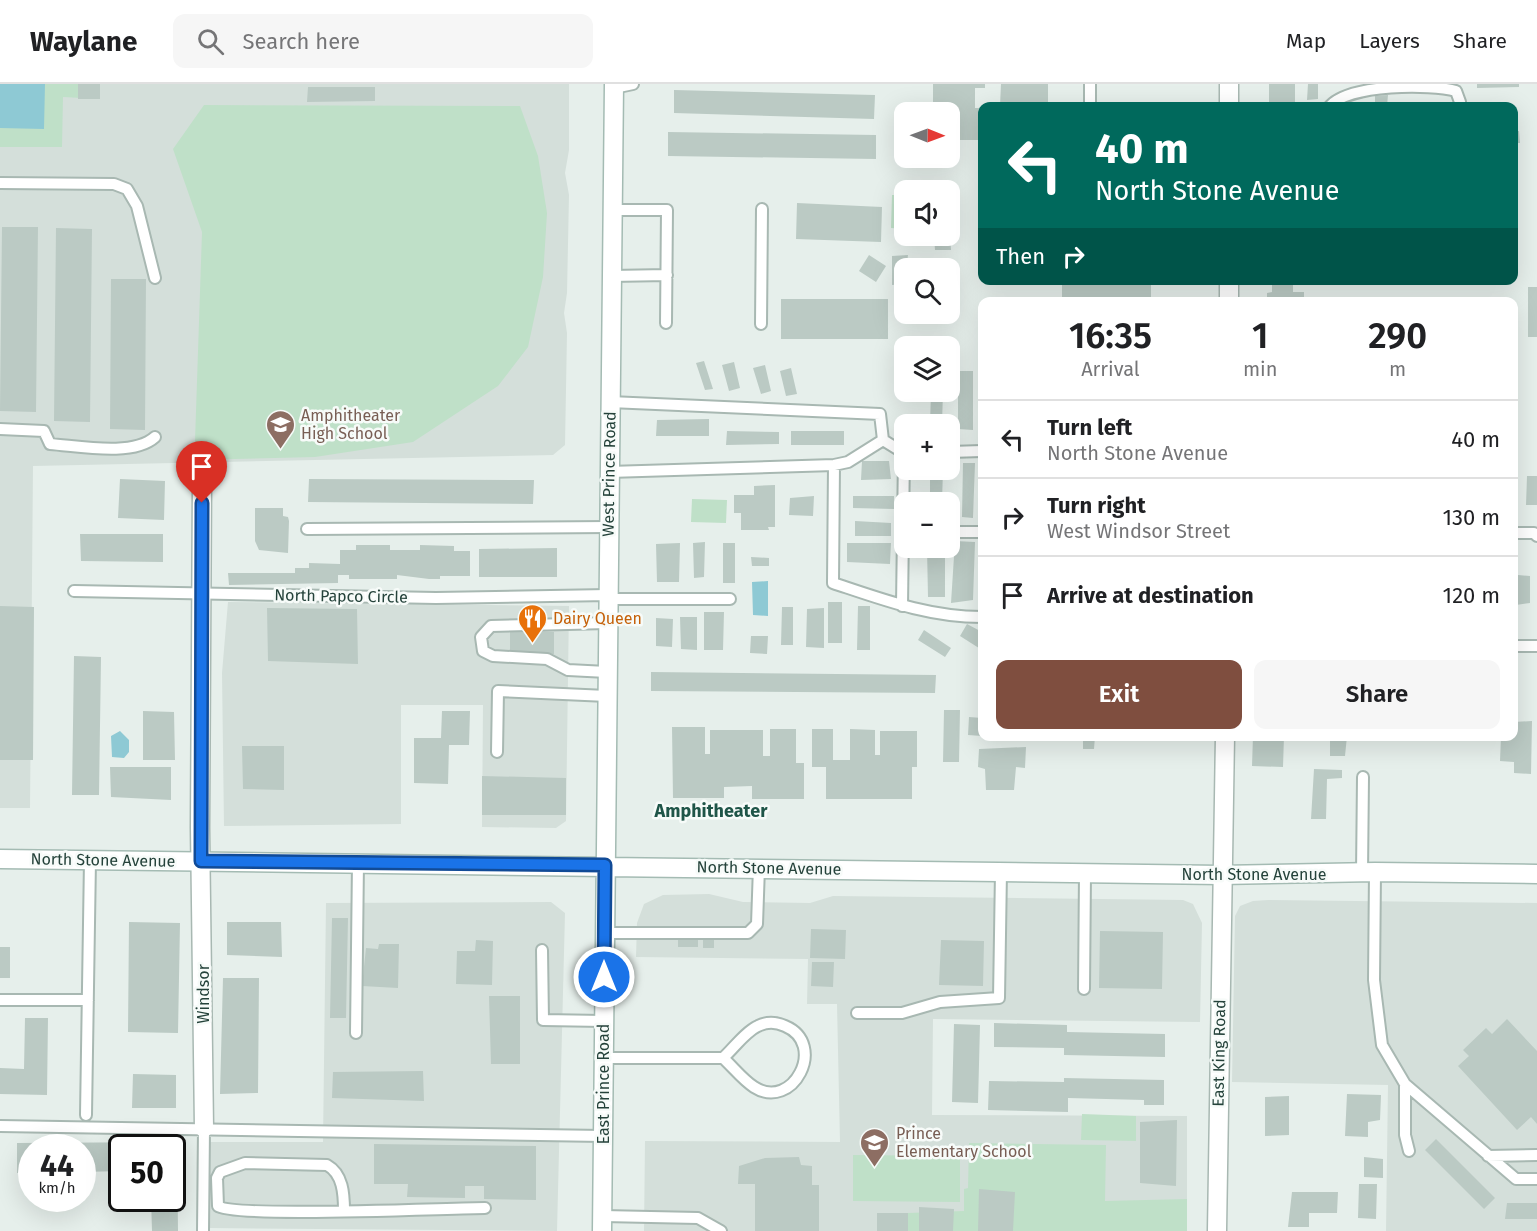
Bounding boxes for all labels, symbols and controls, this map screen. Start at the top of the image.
search box [173,14,593,68]
text: Waylane [30,25,137,58]
icon: search [194,25,227,58]
text: Search here [242,28,360,55]
text: Map [1286,28,1326,54]
text: Layers [1359,28,1420,54]
text: Share [1453,28,1507,54]
north arrow [894,102,960,168]
map controls [894,102,960,558]
text: 40 m [1095,124,1189,174]
icon: left [996,126,1074,204]
text: North Stone Avenue [1095,175,1340,207]
button: sound [894,180,960,246]
icon: right [1057,240,1090,273]
text: Then [996,243,1045,270]
button: search [894,258,960,324]
text: 16:35 [1069,314,1152,358]
text: 1 [1252,314,1268,358]
text: 290 [1368,314,1427,358]
button: layers [894,336,960,402]
text: Arrival [1081,357,1140,381]
text: min [1243,357,1277,381]
text: m [1389,357,1406,381]
place label: Amphitheater High School [301,406,401,443]
school or university icon: Amphitheater High School [264,408,296,450]
street label: West Prince Road [598,411,620,537]
button: + [894,414,960,480]
text: Turn left [1047,414,1132,441]
icon: left [996,423,1029,456]
text: 40 m [1451,426,1500,453]
pin [176,441,227,503]
text: North Stone Avenue [1047,441,1228,465]
icon: arrive [185,450,218,483]
button: − [894,492,960,558]
text: Turn right [1047,492,1146,519]
icon: right [996,501,1029,534]
text: 130 m [1443,504,1500,531]
text: West Windsor Street [1047,519,1230,543]
icon: arrive [996,579,1029,612]
text: Arrive at destination [1047,582,1254,609]
text: 120 m [1443,582,1500,609]
street label: North Papco Circle [274,585,408,607]
restaurant icon: Dairy Queen [516,602,548,644]
place label: Dairy Queen [553,609,642,628]
button: Exit [996,660,1242,729]
button: Share [1254,660,1500,729]
district label: Amphitheater [654,800,768,822]
street label: North Stone Avenue [30,849,176,871]
street label: North Stone Avenue [696,857,842,879]
street label: North Stone Avenue [1182,865,1326,884]
position arrow [572,945,636,1009]
street label: Windsor [194,963,213,1024]
street label: East King Road [1209,999,1229,1107]
street label: East Prince Road [594,1024,613,1144]
place label: Prince Elementary School [896,1124,1032,1161]
school or university icon: Prince Elementary School [859,1126,891,1168]
speed limit sign: 50 [108,1134,186,1212]
text: 44 [40,1148,74,1184]
text: km/h [38,1179,76,1197]

